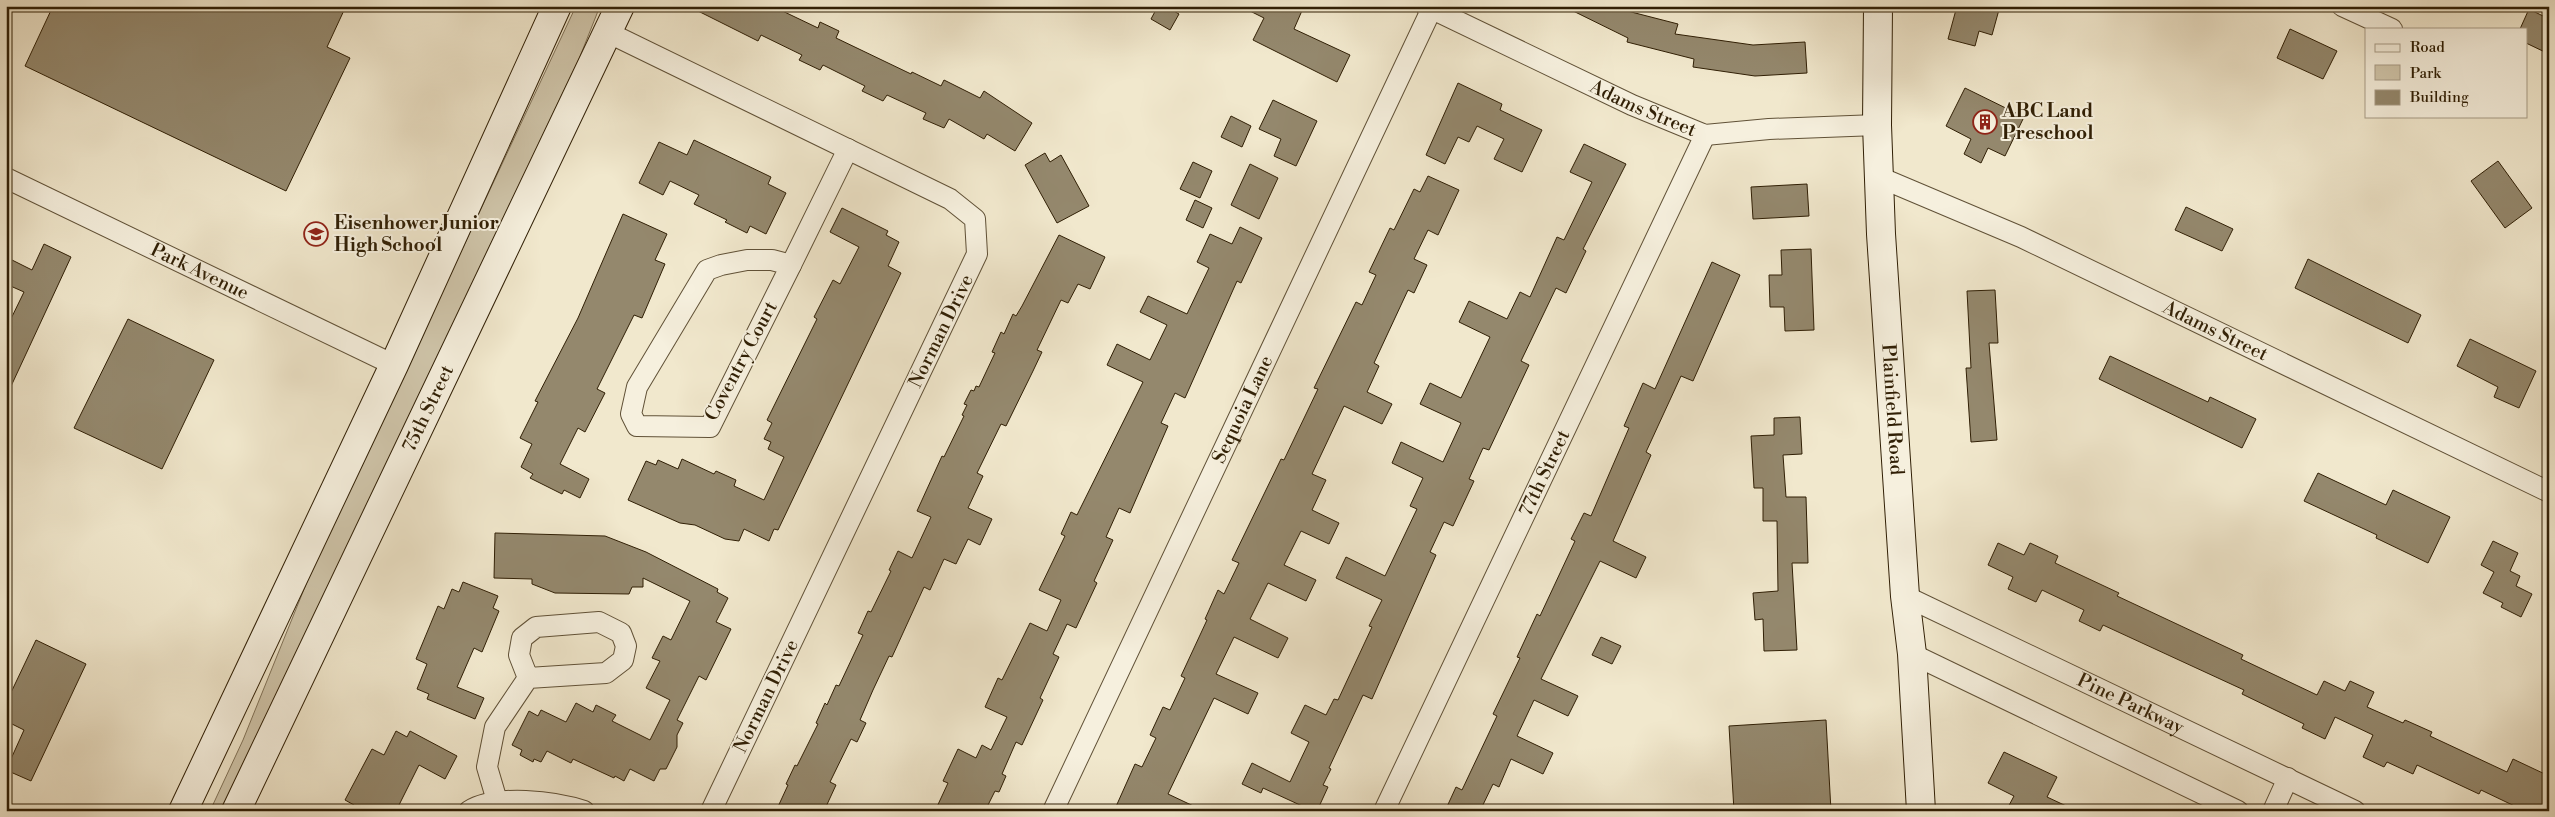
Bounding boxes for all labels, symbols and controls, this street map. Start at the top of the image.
legend [2365,28,2528,118]
text: Road [2410,38,2445,57]
text: Park [2410,64,2442,83]
street label: Adams Street [1585,74,1700,142]
text: Building [2409,88,2469,107]
place label: ABC Land Preschool [2001,99,2094,145]
building icon: ABC Land Preschool [1972,109,1998,135]
place label: Eisenhower Junior High School [334,211,500,257]
school or university icon: Eisenhower Junior High School [303,221,329,247]
street label: Park Avenue [147,237,253,305]
street label: Norman Drive [903,270,979,392]
street label: Adams Street [2158,295,2272,367]
street label: Coventry Court [699,297,783,425]
street label: Plainfield Road [1876,343,1909,476]
street label: Sequoia Lane [1207,352,1278,467]
street label: 75th Street [397,361,459,456]
street label: 77th Street [1514,426,1575,520]
street label: Norman Drive [728,635,804,757]
street label: Pine Parkway [2073,668,2189,740]

